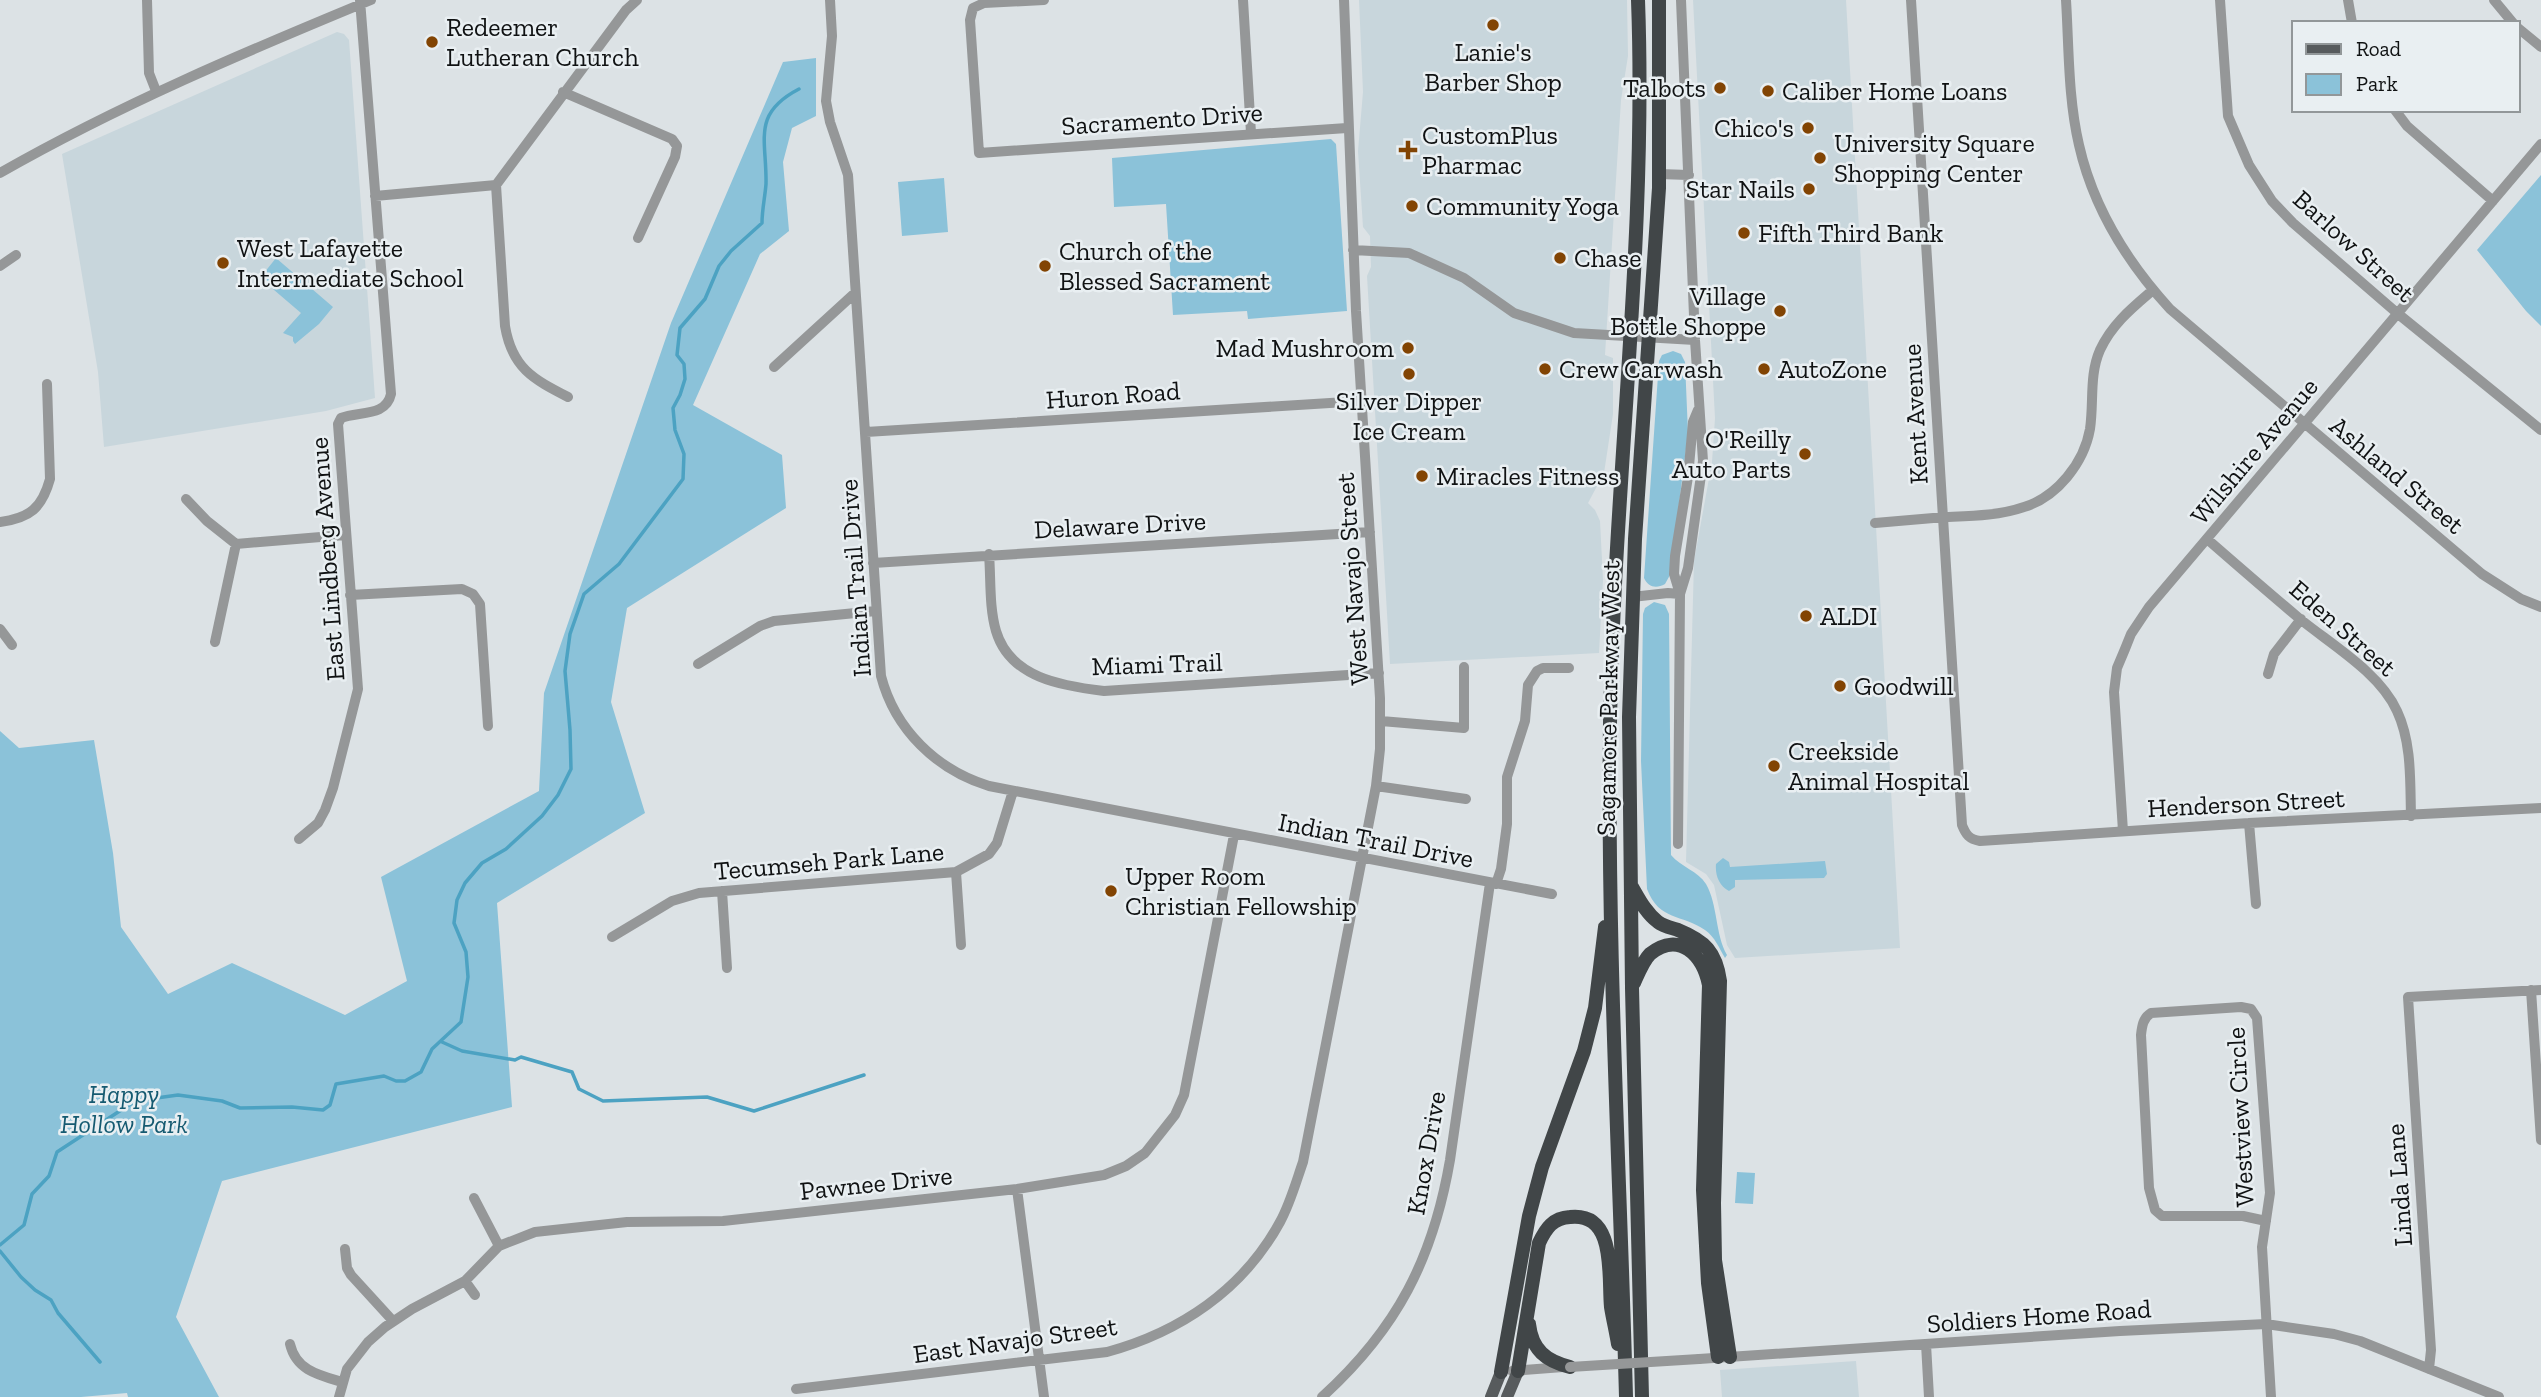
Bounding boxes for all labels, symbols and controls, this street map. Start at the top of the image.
place label: Redeemer Lutheran Church [446,11,639,73]
marker: Lanie's Barber Shop [1485,17,1501,33]
legend [2292,21,2520,112]
marker: Redeemer Lutheran Church [424,34,440,50]
place label: Lanie's Barber Shop [1424,36,1562,98]
text: Road [2356,36,2402,61]
text: Park [2356,71,2398,96]
place label: Talbots [1623,72,1706,104]
place label: Caliber Home Loans [1782,75,2007,107]
marker: Talbots [1712,80,1728,96]
marker: Caliber Home Loans [1760,83,1776,99]
street label: Sacramento Drive [1060,96,1264,142]
place label: Chico's [1714,112,1794,144]
place label: CustomPlus Pharmac [1422,119,1558,181]
marker: Chico's [1800,120,1816,136]
place label: University Square Shopping Center [1834,127,2035,189]
marker: CustomPlus Pharmac [1400,142,1416,158]
marker: University Square Shopping Center [1812,150,1828,166]
place label: Star Nails [1686,173,1795,205]
marker: Star Nails [1801,181,1817,197]
street label: Barlow Street [2287,183,2422,309]
place label: Community Yoga [1426,190,1620,222]
marker: Community Yoga [1404,198,1420,214]
place label: Fifth Third Bank [1758,217,1944,249]
marker: Fifth Third Bank [1736,225,1752,241]
place label: West Lafayette Intermediate School [237,232,464,294]
place label: Church of the Blessed Sacrament [1059,235,1270,297]
place label: Chase [1574,242,1642,274]
marker: Chase [1552,250,1568,266]
marker: West Lafayette Intermediate School [215,255,231,271]
marker: Church of the Blessed Sacrament [1037,258,1053,274]
place label: Village Bottle Shoppe [1610,280,1766,342]
marker: Village Bottle Shoppe [1772,303,1788,319]
place label: Mad Mushroom [1216,332,1395,364]
marker: Mad Mushroom [1400,340,1416,356]
street label: Kent Avenue [1895,343,1935,485]
place label: Crew Carwash [1559,353,1723,385]
place label: AutoZone [1778,353,1887,385]
marker: Crew Carwash [1537,361,1553,377]
marker: AutoZone [1756,361,1772,377]
marker: Silver Dipper Ice Cream [1401,366,1417,382]
street label: Wilshire Avenue [2183,371,2325,531]
street label: Huron Road [1045,374,1181,416]
place label: Silver Dipper Ice Cream [1336,385,1482,447]
street label: Ashland Street [2323,409,2471,541]
place label: O'Reilly Auto Parts [1672,423,1792,485]
street label: East Lindberg Avenue [303,436,351,682]
marker: O'Reilly Auto Parts [1797,446,1813,462]
place label: Miracles Fitness [1436,460,1619,492]
marker: Miracles Fitness [1414,468,1430,484]
street label: West Navajo Street [1329,471,1375,686]
street label: Indian Trail Drive [832,478,878,678]
street label: Delaware Drive [1033,505,1207,545]
street label: Sagamore Parkway West [1590,560,1626,836]
street label: Eden Street [2283,573,2403,683]
place label: ALDI [1820,600,1877,632]
marker: ALDI [1798,608,1814,624]
street label: Miami Trail [1091,646,1223,682]
place label: Goodwill [1854,670,1954,702]
marker: Goodwill [1832,678,1848,694]
place label: Creekside Animal Hospital [1788,735,1969,797]
marker: Creekside Animal Hospital [1766,758,1782,774]
street label: Henderson Street [2146,782,2346,824]
street label: Indian Trail Drive [1276,805,1476,875]
street label: Tecumseh Park Lane [713,835,945,887]
place label: Upper Room Christian Fellowship [1125,860,1357,922]
marker: Upper Room Christian Fellowship [1103,883,1119,899]
street label: Westview Circle [2219,1026,2261,1208]
park label: Happy Hollow Park [60,1078,188,1140]
street label: Knox Drive [1399,1089,1453,1217]
street label: Linda Lane [2379,1123,2419,1247]
street label: Pawnee Drive [798,1159,954,1207]
street label: Soldiers Home Road [1926,1292,2152,1340]
street label: East Navajo Street [911,1310,1119,1370]

